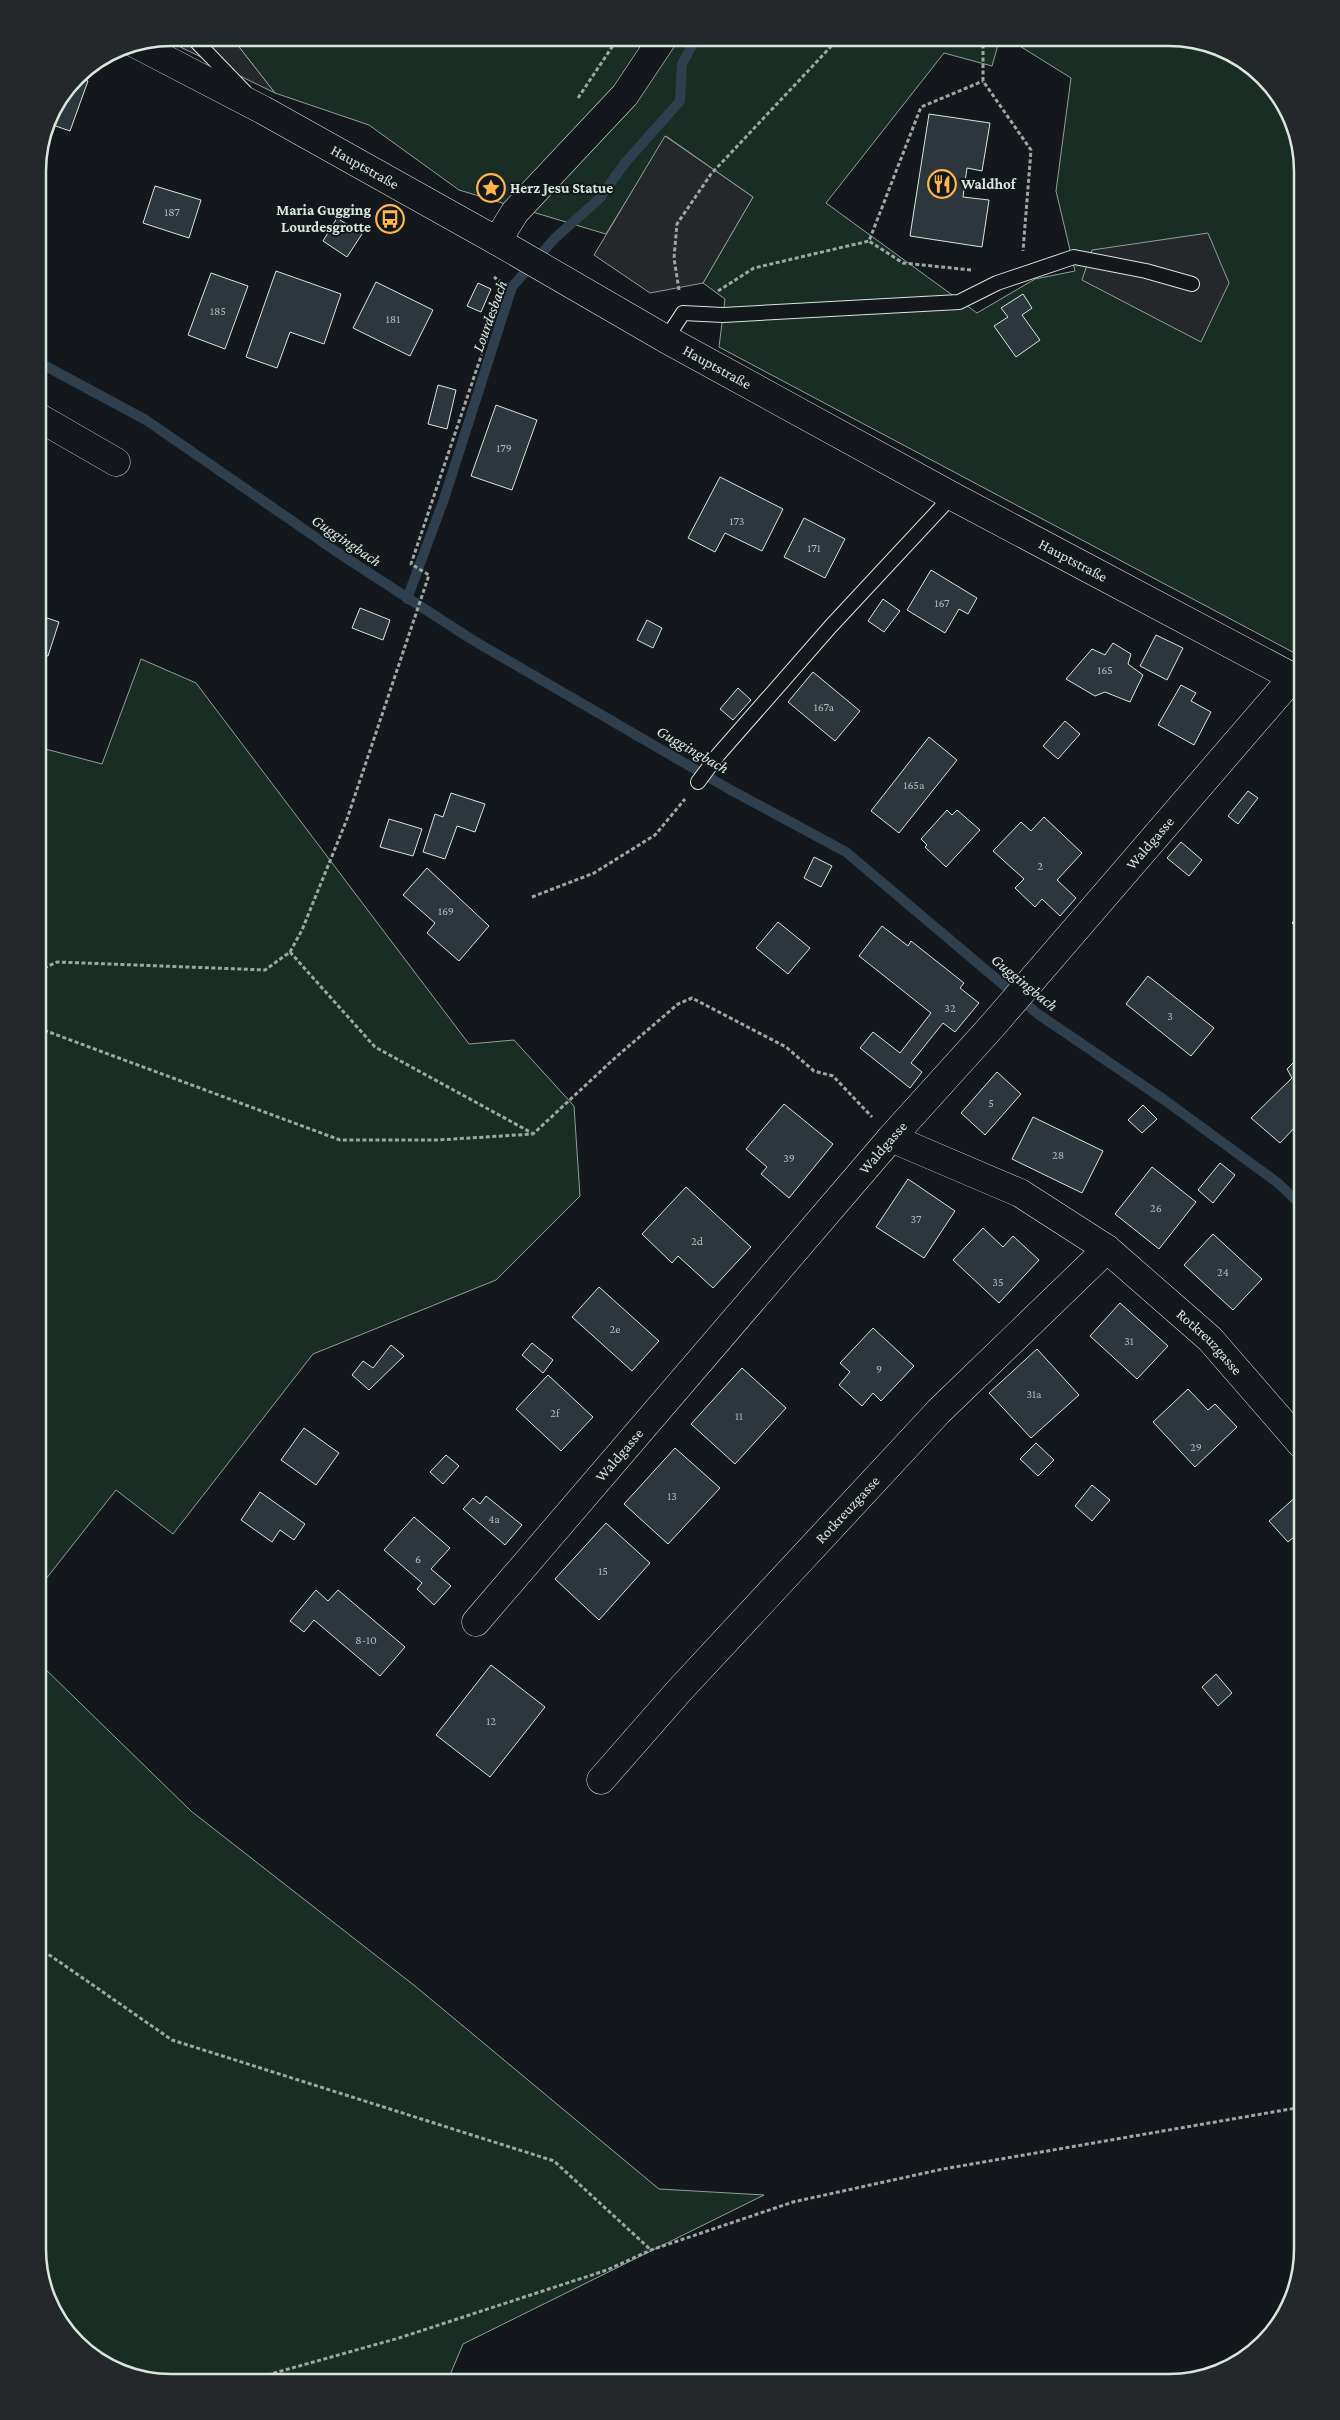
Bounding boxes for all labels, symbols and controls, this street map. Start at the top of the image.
street label: Hauptstraße [328,142,402,193]
restaurant icon: Waldhof [927,169,957,199]
place icon: Herz Jesu Statue [476,173,506,203]
place label: Waldhof [960,176,1017,192]
place label: Herz Jesu Statue [510,180,613,196]
place label: Maria Gugging Lourdesgrotte [276,202,371,235]
bus stop icon: Maria Gugging Lourdesgrotte [375,204,405,234]
house number: 187 [164,205,180,219]
water label: Lourdesbach [469,278,510,354]
house number: 185 [210,304,226,318]
house number: 181 [386,312,400,326]
street label: Hauptstraße [680,342,754,392]
house number: 179 [496,441,512,455]
water label: Guggingbach [308,511,385,571]
house number: 173 [729,514,745,528]
street label: Hauptstraße [1036,536,1110,585]
house number: 171 [807,541,821,555]
house number: 167 [934,596,950,610]
house number: 165 [1097,663,1113,677]
house number: 167a [814,700,835,714]
water label: Guggingbach [653,722,732,778]
house number: 165a [903,778,925,792]
street label: Waldgasse [1123,813,1177,873]
house number: 2 [1037,859,1043,873]
house number: 169 [438,904,454,918]
water label: Guggingbach [988,951,1061,1015]
house number: 32 [944,1001,956,1015]
house number: 3 [1167,1009,1173,1023]
house number: 5 [988,1096,994,1110]
street label: Waldgasse [856,1118,910,1177]
house number: 28 [1052,1148,1064,1162]
house number: 39 [783,1151,795,1165]
house number: 26 [1150,1201,1162,1215]
house number: 37 [910,1212,922,1226]
house number: 2d [691,1234,704,1248]
house number: 24 [1217,1265,1229,1279]
house number: 35 [992,1275,1004,1289]
street label: Rotkreuzgasse [1173,1306,1246,1378]
house number: 2e [610,1322,621,1336]
house number: 31 [1124,1334,1134,1348]
house number: 9 [876,1362,882,1376]
house number: 31a [1026,1387,1042,1401]
house number: 2f [550,1406,561,1420]
house number: 11 [735,1409,743,1423]
street label: Waldgasse [592,1425,647,1485]
house number: 29 [1190,1440,1202,1454]
street label: Rotkreuzgasse [812,1472,883,1547]
house number: 13 [667,1489,677,1503]
house number: 4a [488,1512,500,1526]
house number: 6 [415,1552,421,1566]
house number: 15 [598,1564,608,1578]
house number: 8-10 [355,1633,377,1647]
house number: 12 [486,1714,496,1728]

